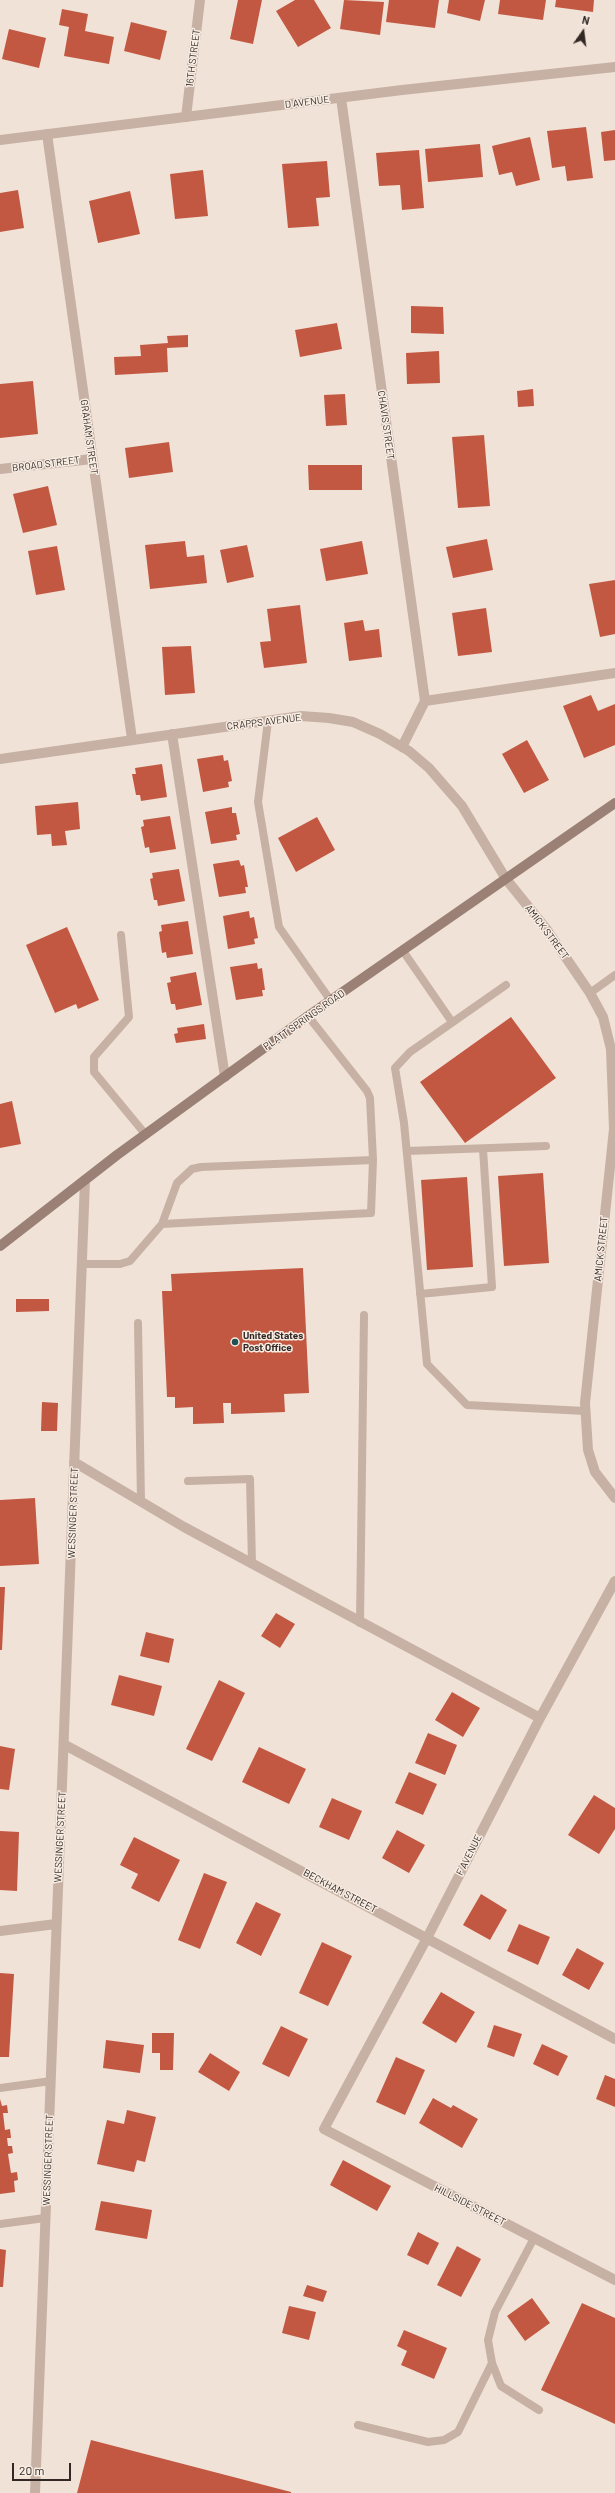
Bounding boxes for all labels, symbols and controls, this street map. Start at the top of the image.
north arrow [563,12,603,52]
text: N [581,13,591,27]
street label: 16TH STREET [184,28,202,88]
street label: D AVENUE [284,93,330,111]
street label: CHAVIS STREET [375,390,397,460]
street label: GRAHAM STREET [78,399,100,475]
street label: BROAD STREET [11,454,81,474]
street label: CRAPPS AVENUE [226,711,302,733]
street label: AMICK STREET [523,902,571,962]
street label: PLATT SPRINGS ROAD [261,987,347,1053]
street label: AMICK STREET [592,1216,610,1282]
place label: United States Post Office [243,1330,303,1354]
marker: United States Post Office [230,1337,240,1347]
street label: WESSINGER STREET [65,1467,81,1559]
street label: WESSINGER STREET [52,1791,68,1883]
street label: F AVENUE [454,1833,484,1877]
street label: BECKHAM STREET [301,1867,379,1915]
street label: WESSINGER STREET [40,2114,56,2206]
street label: HILLSIDE STREET [432,2182,508,2228]
scale bar [14,2455,73,2481]
text: 20 m [19,2463,45,2477]

